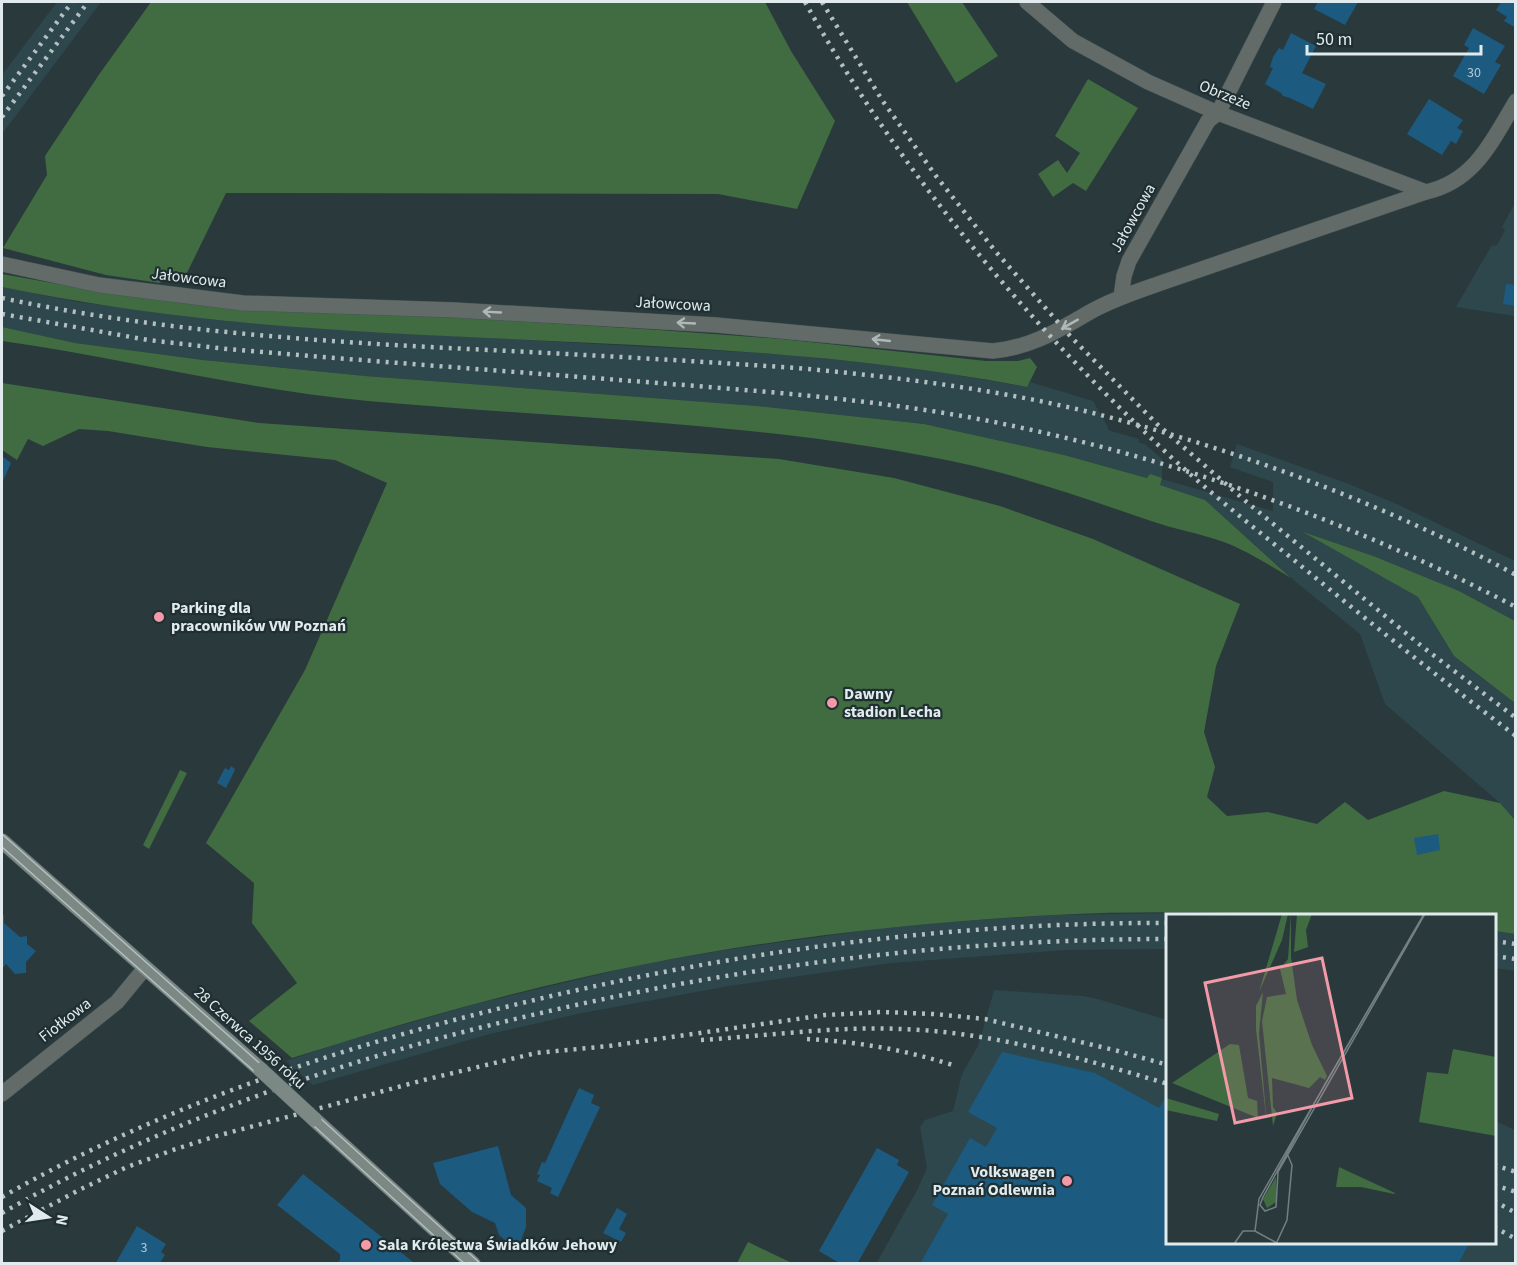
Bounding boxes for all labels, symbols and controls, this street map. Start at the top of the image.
scale bar [1307,18,1481,56]
text: 50 m [1316,27,1352,52]
house number: 30 [1467,63,1481,83]
street label: Obrzeże [1196,75,1254,115]
street label: Jałowcowa [1105,180,1161,256]
street label: Jałowcowa [150,262,228,294]
street label: Jałowcowa [635,291,711,317]
one-way arrow [482,307,502,318]
one-way arrow [677,318,697,329]
one-way arrow [1061,319,1079,330]
one-way arrow [871,335,891,346]
place label: Parking dla pracowników VW Poznań [171,597,346,637]
marker: Parking dla pracowników VW Poznań [152,610,166,624]
place label: Dawny stadion Lecha [844,683,941,723]
marker: Dawny stadion Lecha [825,696,839,710]
inset map [1166,914,1496,1244]
street label: 28 Czerwca 1956 roku [189,982,311,1094]
street label: Fiołkowa [34,993,96,1047]
place label: Volkswagen Poznań Odlewnia [933,1161,1055,1201]
marker: Volkswagen Poznań Odlewnia [1060,1174,1074,1188]
north arrow [18,1187,78,1247]
text: N [50,1212,74,1227]
place label: Sala Królestwa Świadków Jehowy [378,1234,618,1256]
house number: 3 [141,1238,148,1258]
marker: Sala Królestwa Świadków Jehowy [359,1238,373,1252]

